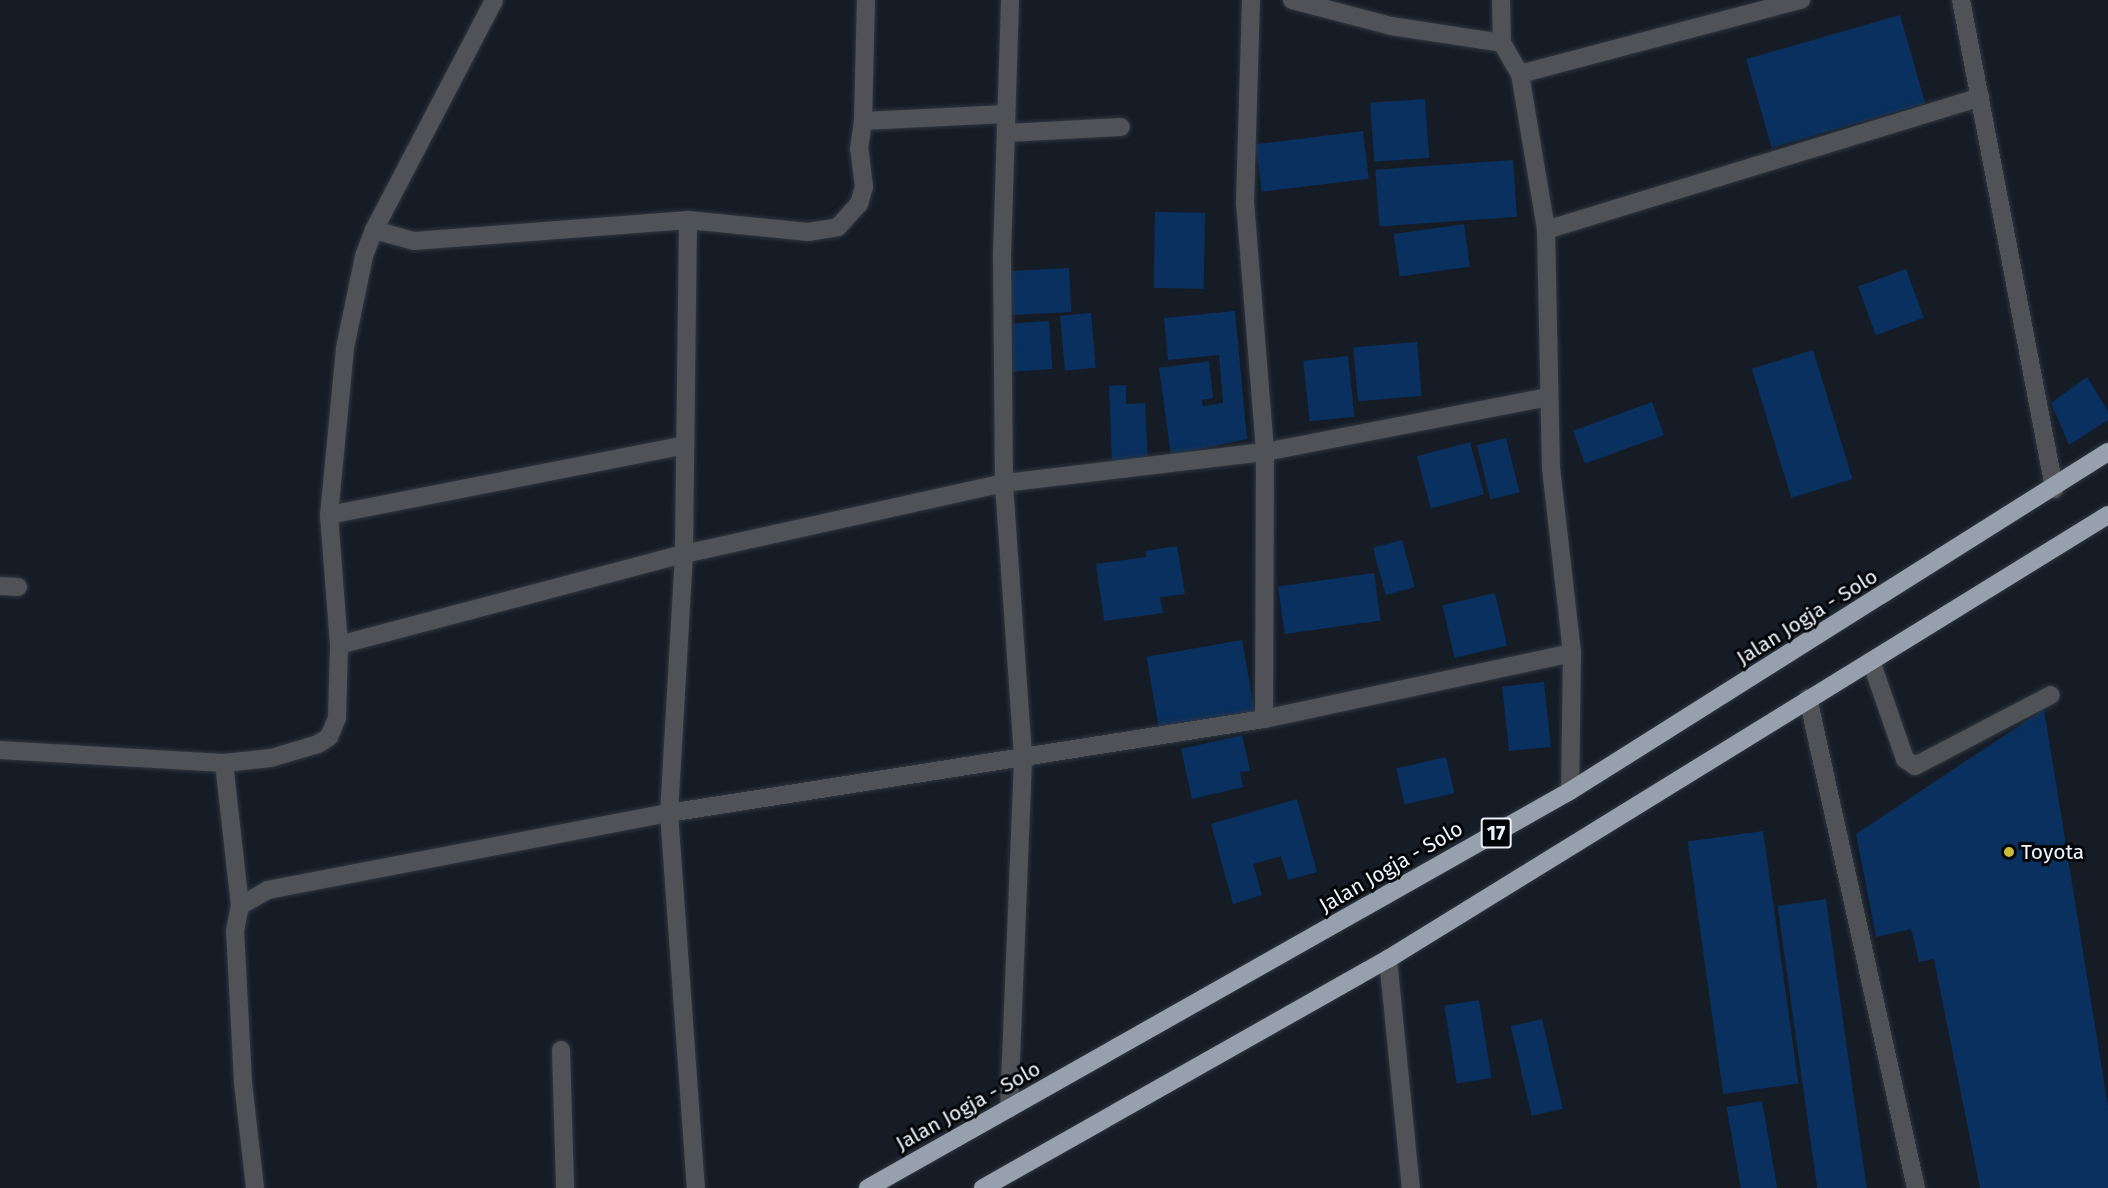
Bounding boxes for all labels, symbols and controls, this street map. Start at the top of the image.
street label: Jalan Jogja - Solo [1732,564,1882,670]
street label: Jalan Jogja - Solo [1315,816,1467,918]
road number: 17 [1480,816,1512,850]
place label: Toyota [2021,839,2084,865]
marker: Toyota [2002,845,2016,859]
street label: Jalan Jogja - Solo [891,1056,1045,1156]

